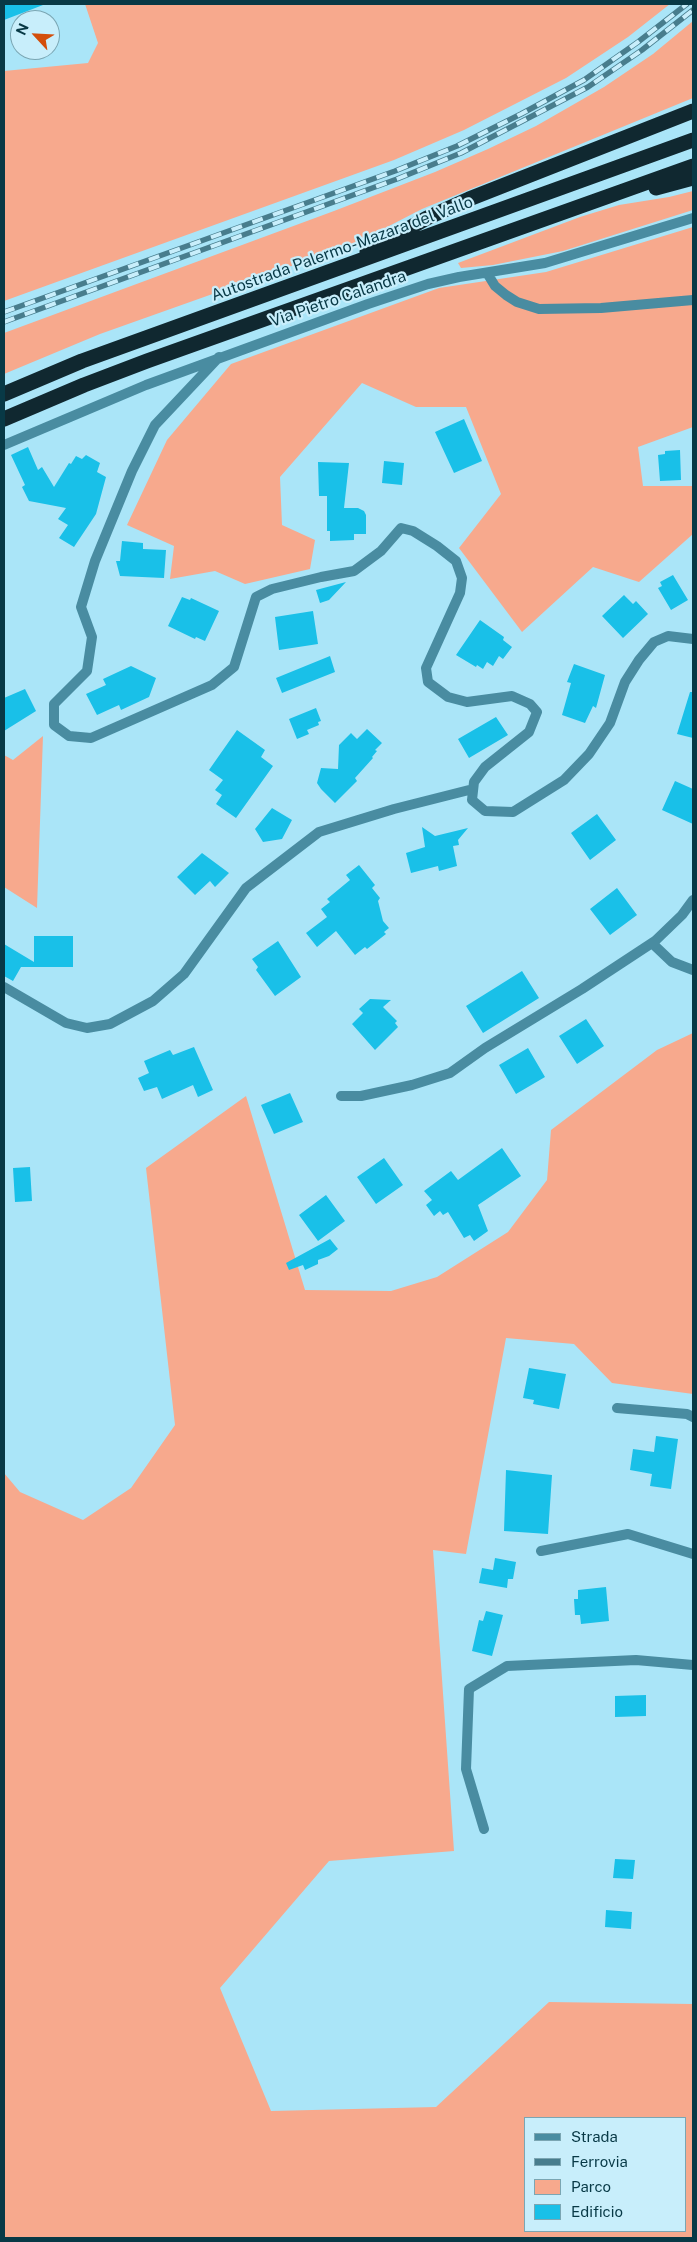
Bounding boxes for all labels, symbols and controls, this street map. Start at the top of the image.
north arrow [10,10,60,60]
text: N [13,21,32,37]
street label: Autostrada Palermo-Mazara del Vallo [209,193,475,305]
street label: Via Pietro Calandra [267,267,409,331]
legend [524,2117,687,2232]
text: Strada [571,2128,618,2145]
text: Ferrovia [571,2153,628,2170]
text: Parco [571,2178,611,2195]
text: Edificio [571,2203,623,2220]

